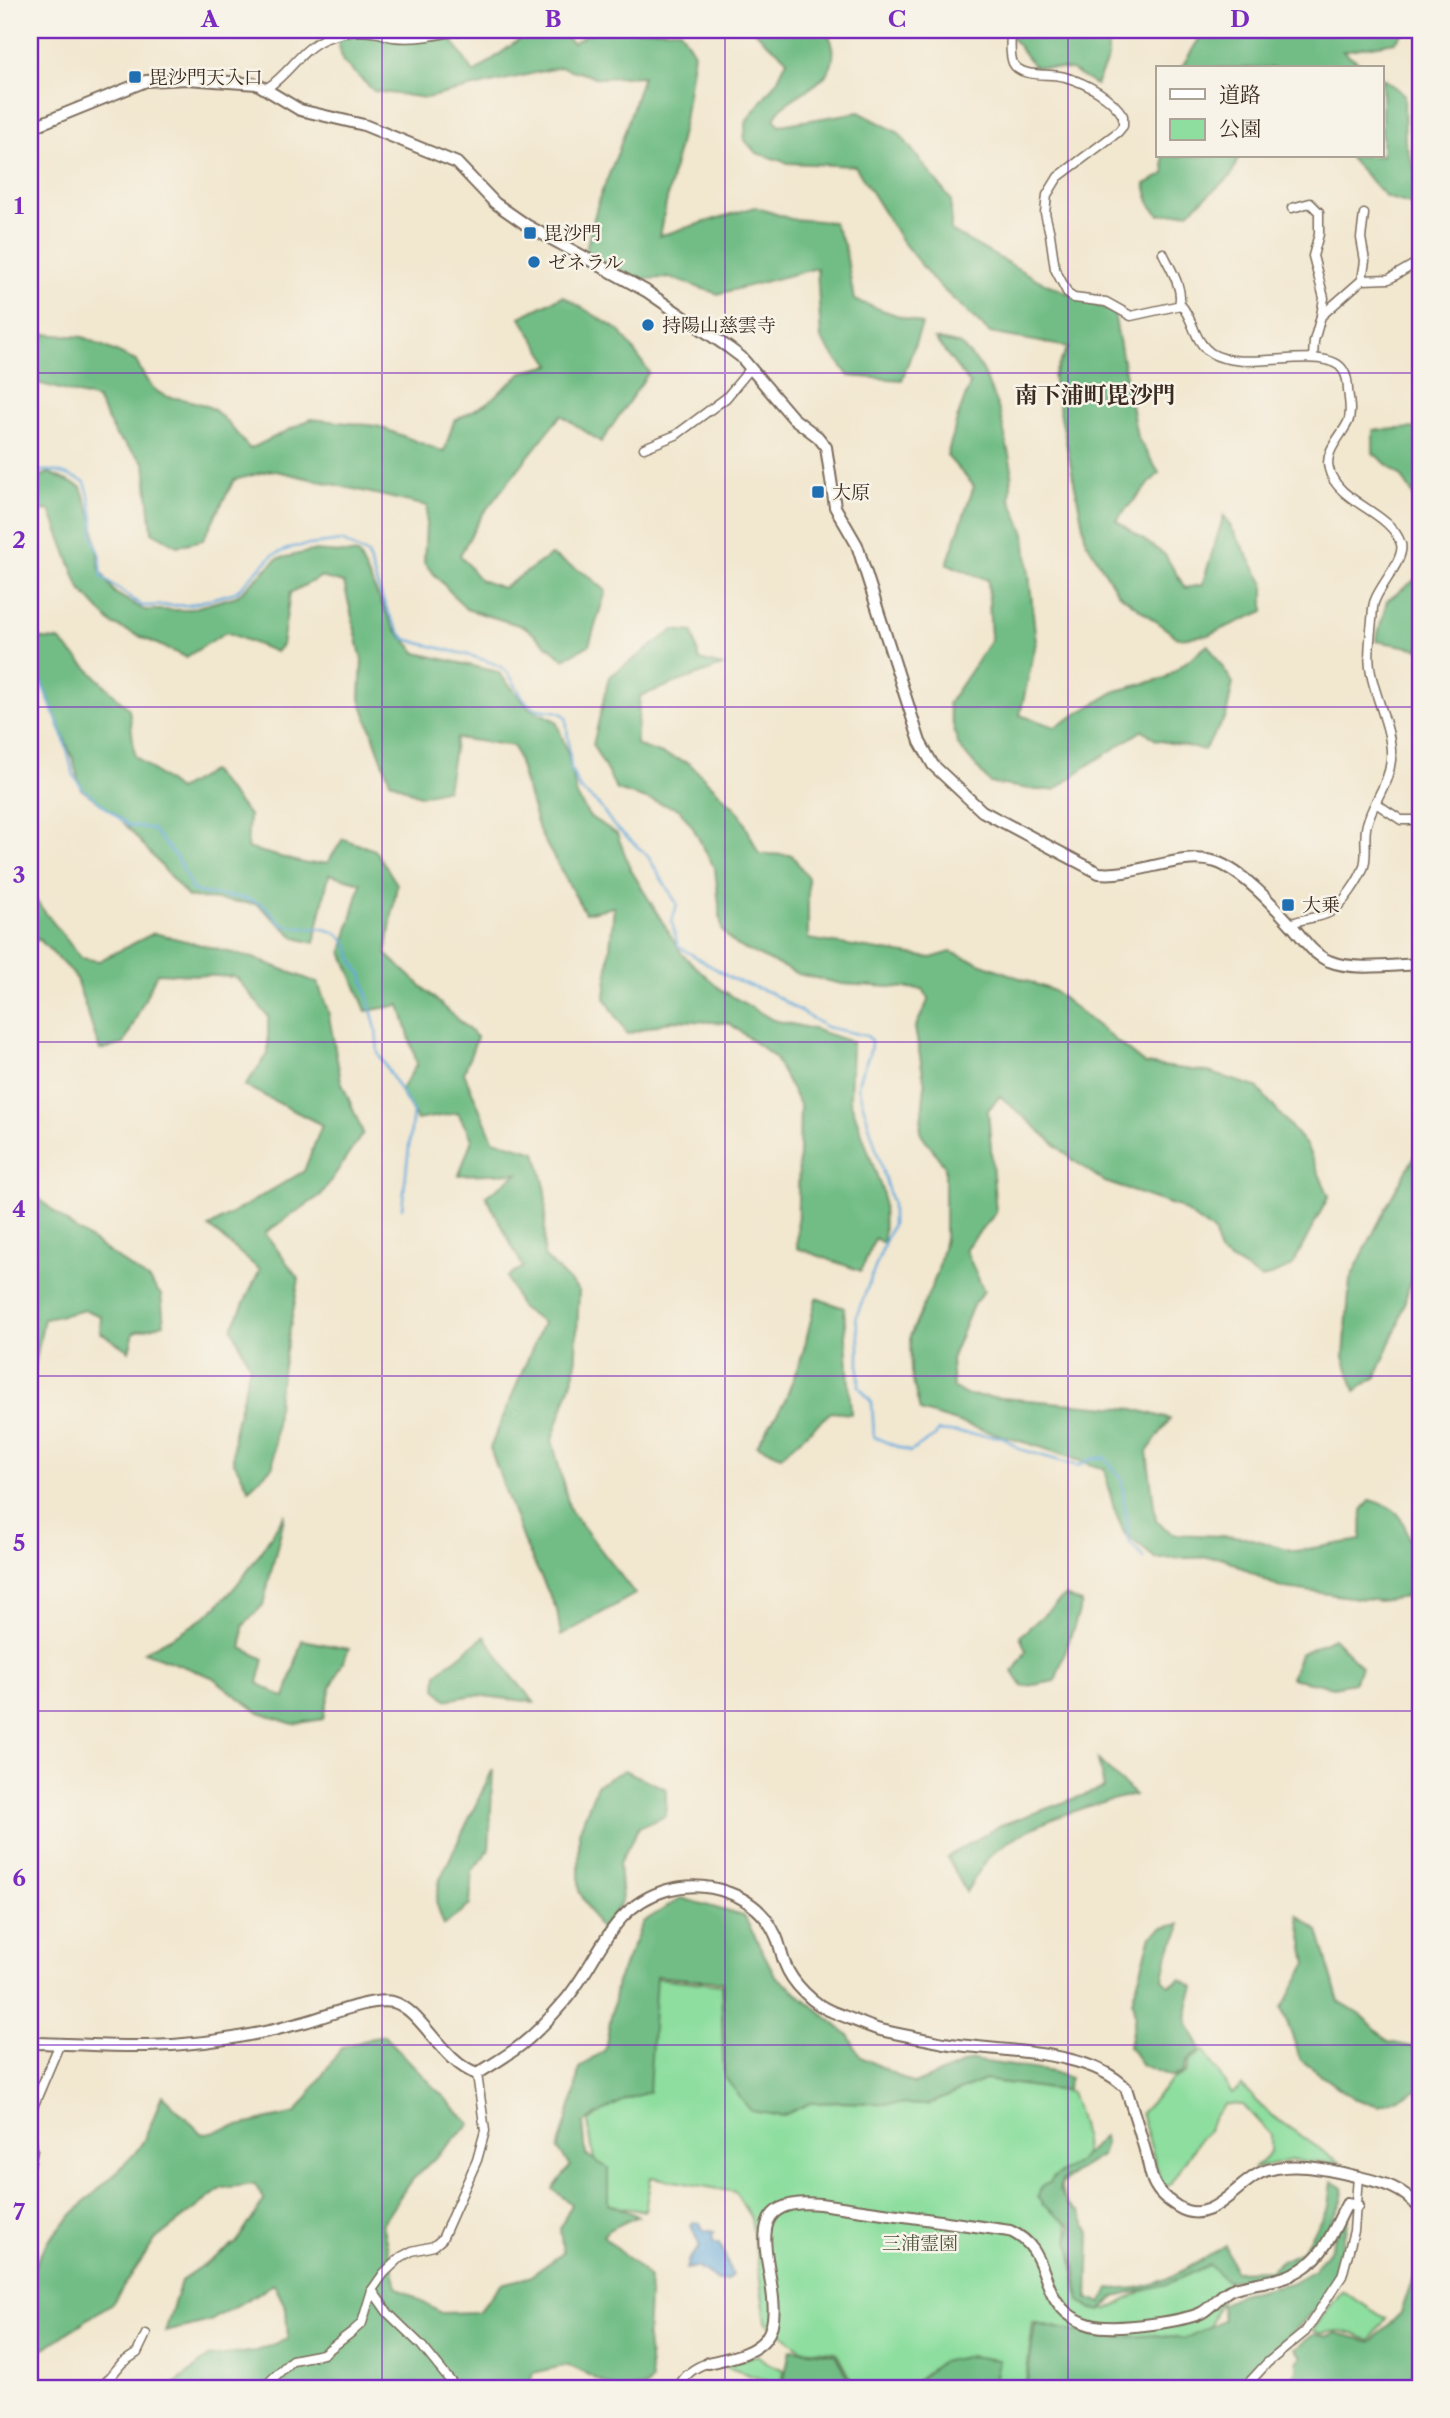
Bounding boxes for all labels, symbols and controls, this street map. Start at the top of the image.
text: A [200,5,220,33]
text: B [544,5,562,33]
text: C [888,5,906,33]
text: D [1230,5,1250,33]
place label: 毘沙門天入口 [149,66,263,89]
legend [1156,66,1384,158]
marker: 毘沙門天入口 [127,69,143,85]
text: 道路 [1219,82,1261,107]
text: 公園 [1219,116,1261,141]
text: 1 [14,192,25,220]
place label: 毘沙門 [544,222,601,245]
marker: 毘沙門 [522,225,538,241]
place label: ゼネラル [548,251,623,274]
marker: ゼネラル [526,254,542,270]
place label: 持陽山慈雲寺 [662,314,776,337]
marker: 持陽山慈雲寺 [640,317,656,333]
district label: 南下浦町毘沙門 [1015,381,1176,409]
place label: 大原 [832,481,870,504]
marker: 大原 [810,484,826,500]
text: 2 [12,526,26,554]
text: 3 [13,861,26,889]
place label: 大乗 [1302,894,1340,917]
marker: 大乗 [1280,897,1296,913]
text: 4 [12,1195,26,1223]
text: 5 [13,1529,25,1557]
text: 6 [12,1864,26,1892]
text: 7 [13,2198,25,2226]
park label: 三浦霊園 [882,2232,958,2255]

